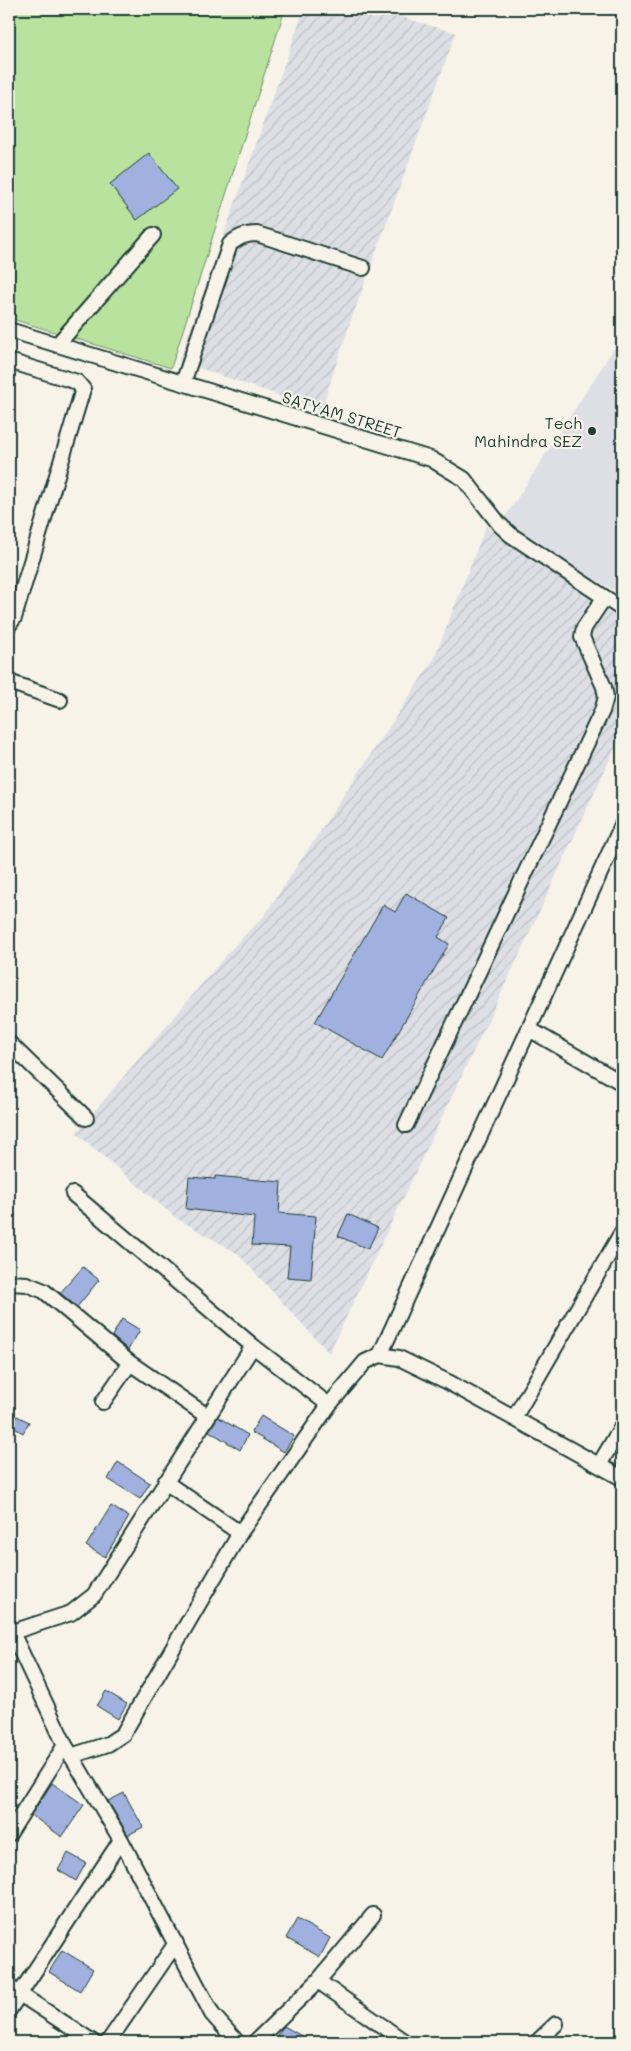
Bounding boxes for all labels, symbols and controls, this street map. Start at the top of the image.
street label: SATYAM STREET [280,386,404,442]
place label: Tech Mahindra SEZ [474,412,582,451]
marker: Tech Mahindra SEZ [586,425,598,437]

